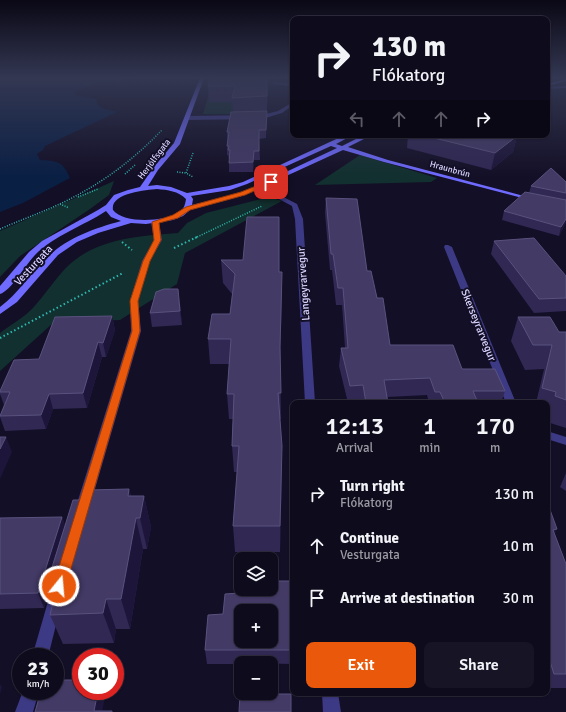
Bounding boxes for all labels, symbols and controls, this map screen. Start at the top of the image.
text: 130 m [372,30,446,64]
icon: right [306,32,358,84]
text: Flókatorg [372,64,445,86]
icon: left [346,108,368,130]
icon: ahead [388,108,410,130]
icon: ahead [430,108,452,130]
icon: right [472,108,494,130]
street label: Herjólfsgata [136,137,173,182]
street label: Hraunbrún [428,159,471,180]
pin [254,165,288,199]
icon: arrive [260,171,282,193]
street label: Vesturgata [11,242,56,288]
street label: Langeyrarvegur [294,247,313,321]
street label: Skerseyrarvegur [458,287,499,363]
text: 12:13 [325,411,384,441]
text: 1 [423,411,436,441]
text: 170 [476,411,515,441]
text: Arrival [336,440,373,456]
text: min [419,440,440,456]
text: m [490,440,500,456]
text: Turn right [340,477,405,495]
icon: right [306,483,328,505]
text: 130 m [494,485,534,503]
text: Flókatorg [340,495,393,511]
text: Continue [340,529,399,547]
icon: ahead [306,535,328,557]
text: 10 m [503,537,534,555]
text: Vesturgata [340,547,400,563]
map controls [234,552,278,700]
button: layers [234,552,278,596]
position arrow [38,565,80,607]
icon: arrive [306,587,328,609]
text: Arrive at destination [340,589,475,607]
text: 30 m [503,589,534,607]
button: + [234,604,278,648]
button: Exit [306,642,416,688]
button: Share [424,642,534,688]
speed limit sign: 30 [72,648,124,700]
text: 23 [27,656,49,681]
button: − [234,656,278,700]
text: km/h [27,678,49,690]

